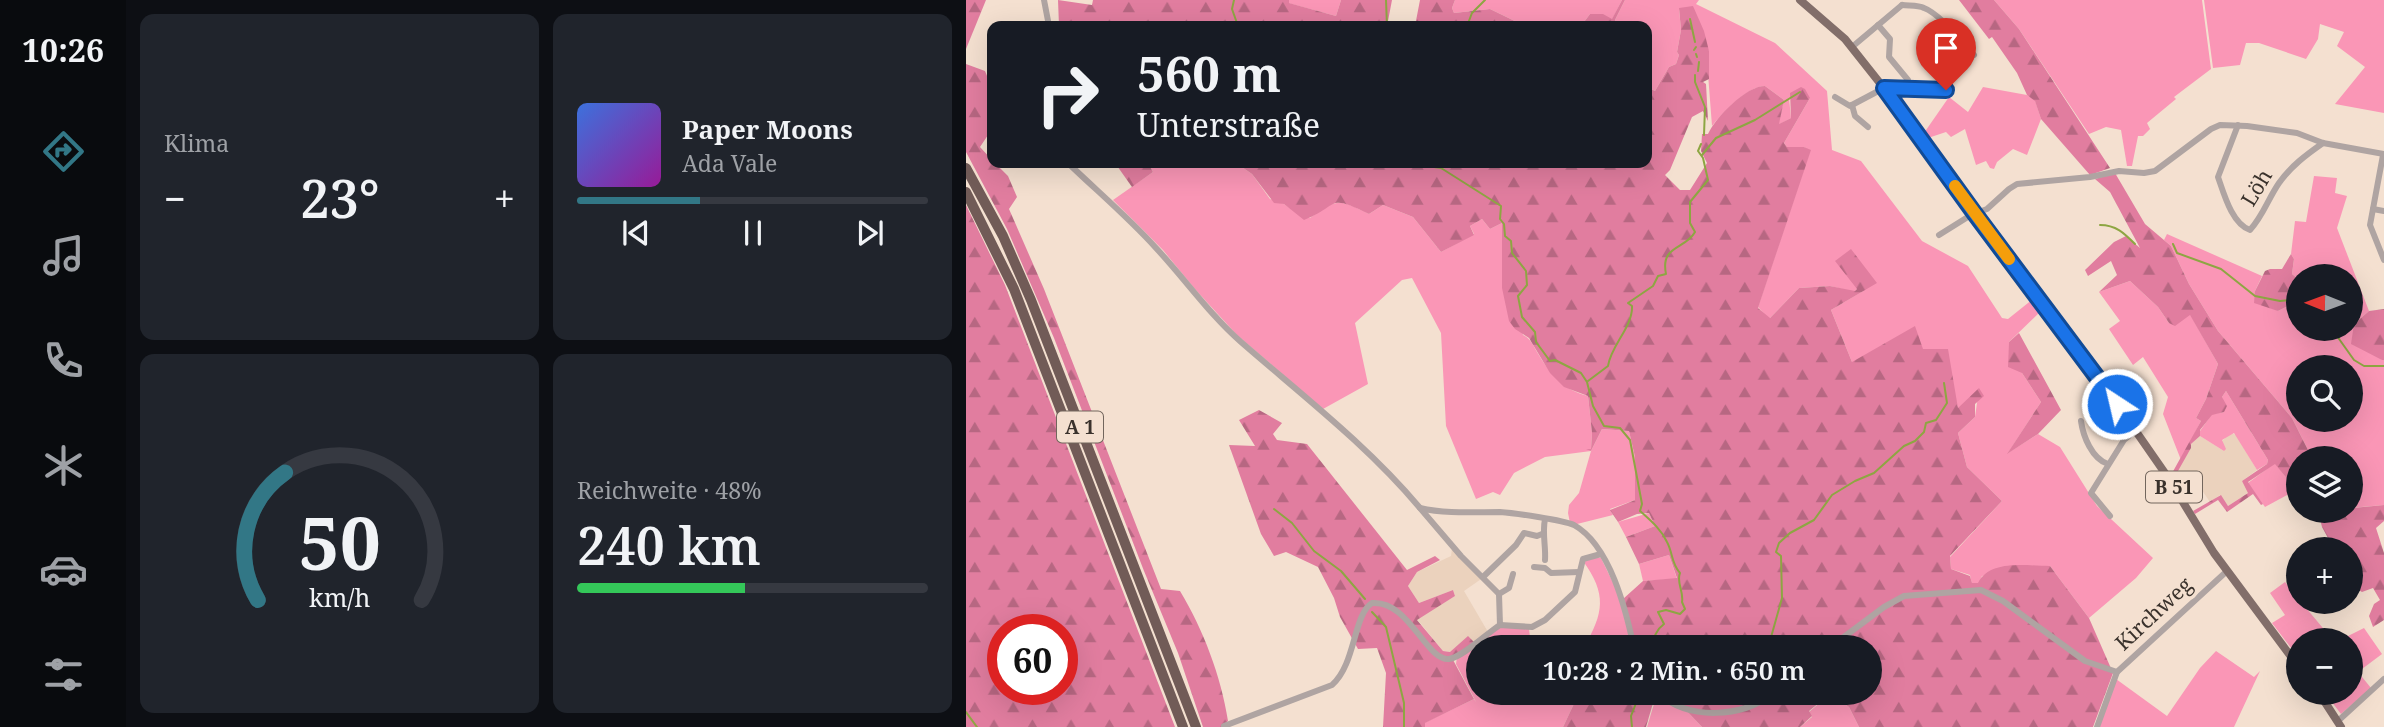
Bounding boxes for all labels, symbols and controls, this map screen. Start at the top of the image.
pin [1916,18,1976,90]
text: 10:26 [22,28,104,71]
icon: arrive [1927,29,1965,67]
text: 560 m [1137,40,1281,106]
icon: right [1022,49,1113,140]
text: Unterstraße [1137,103,1320,146]
text: Paper Moons [682,111,853,147]
icon: directions [39,127,88,176]
text: Klima [164,127,229,159]
text: Ada Vale [682,147,777,179]
text: 23° [300,162,380,233]
street label: Löh [2234,164,2278,211]
text: − [164,172,186,224]
text: + [494,172,515,224]
icon: previous [617,214,655,252]
icon: pause [734,214,772,252]
icon: next [851,214,889,252]
icon: music [39,231,88,280]
north arrow [2286,264,2362,341]
map controls [2286,264,2363,705]
icon: phone [39,336,88,385]
button: search [2286,355,2363,432]
position arrow [2080,367,2154,441]
road number: A 1 [1057,412,1103,442]
icon: climate [39,441,88,490]
button: layers [2286,446,2363,523]
road number: B 51 [2146,472,2202,502]
text: Reichweite · 48% [577,474,762,506]
text: 50 [298,492,381,591]
text: 240 km [577,509,761,580]
button: + [2286,537,2363,614]
icon: car [39,545,88,594]
street label: Kirchweg [2109,570,2198,656]
text: km/h [309,579,370,613]
speed limit sign: 60 [987,614,1078,705]
button: − [2286,628,2363,705]
icon: filters [39,650,88,699]
text: 10:28 · 2 Min. · 650 m [1543,652,1805,688]

